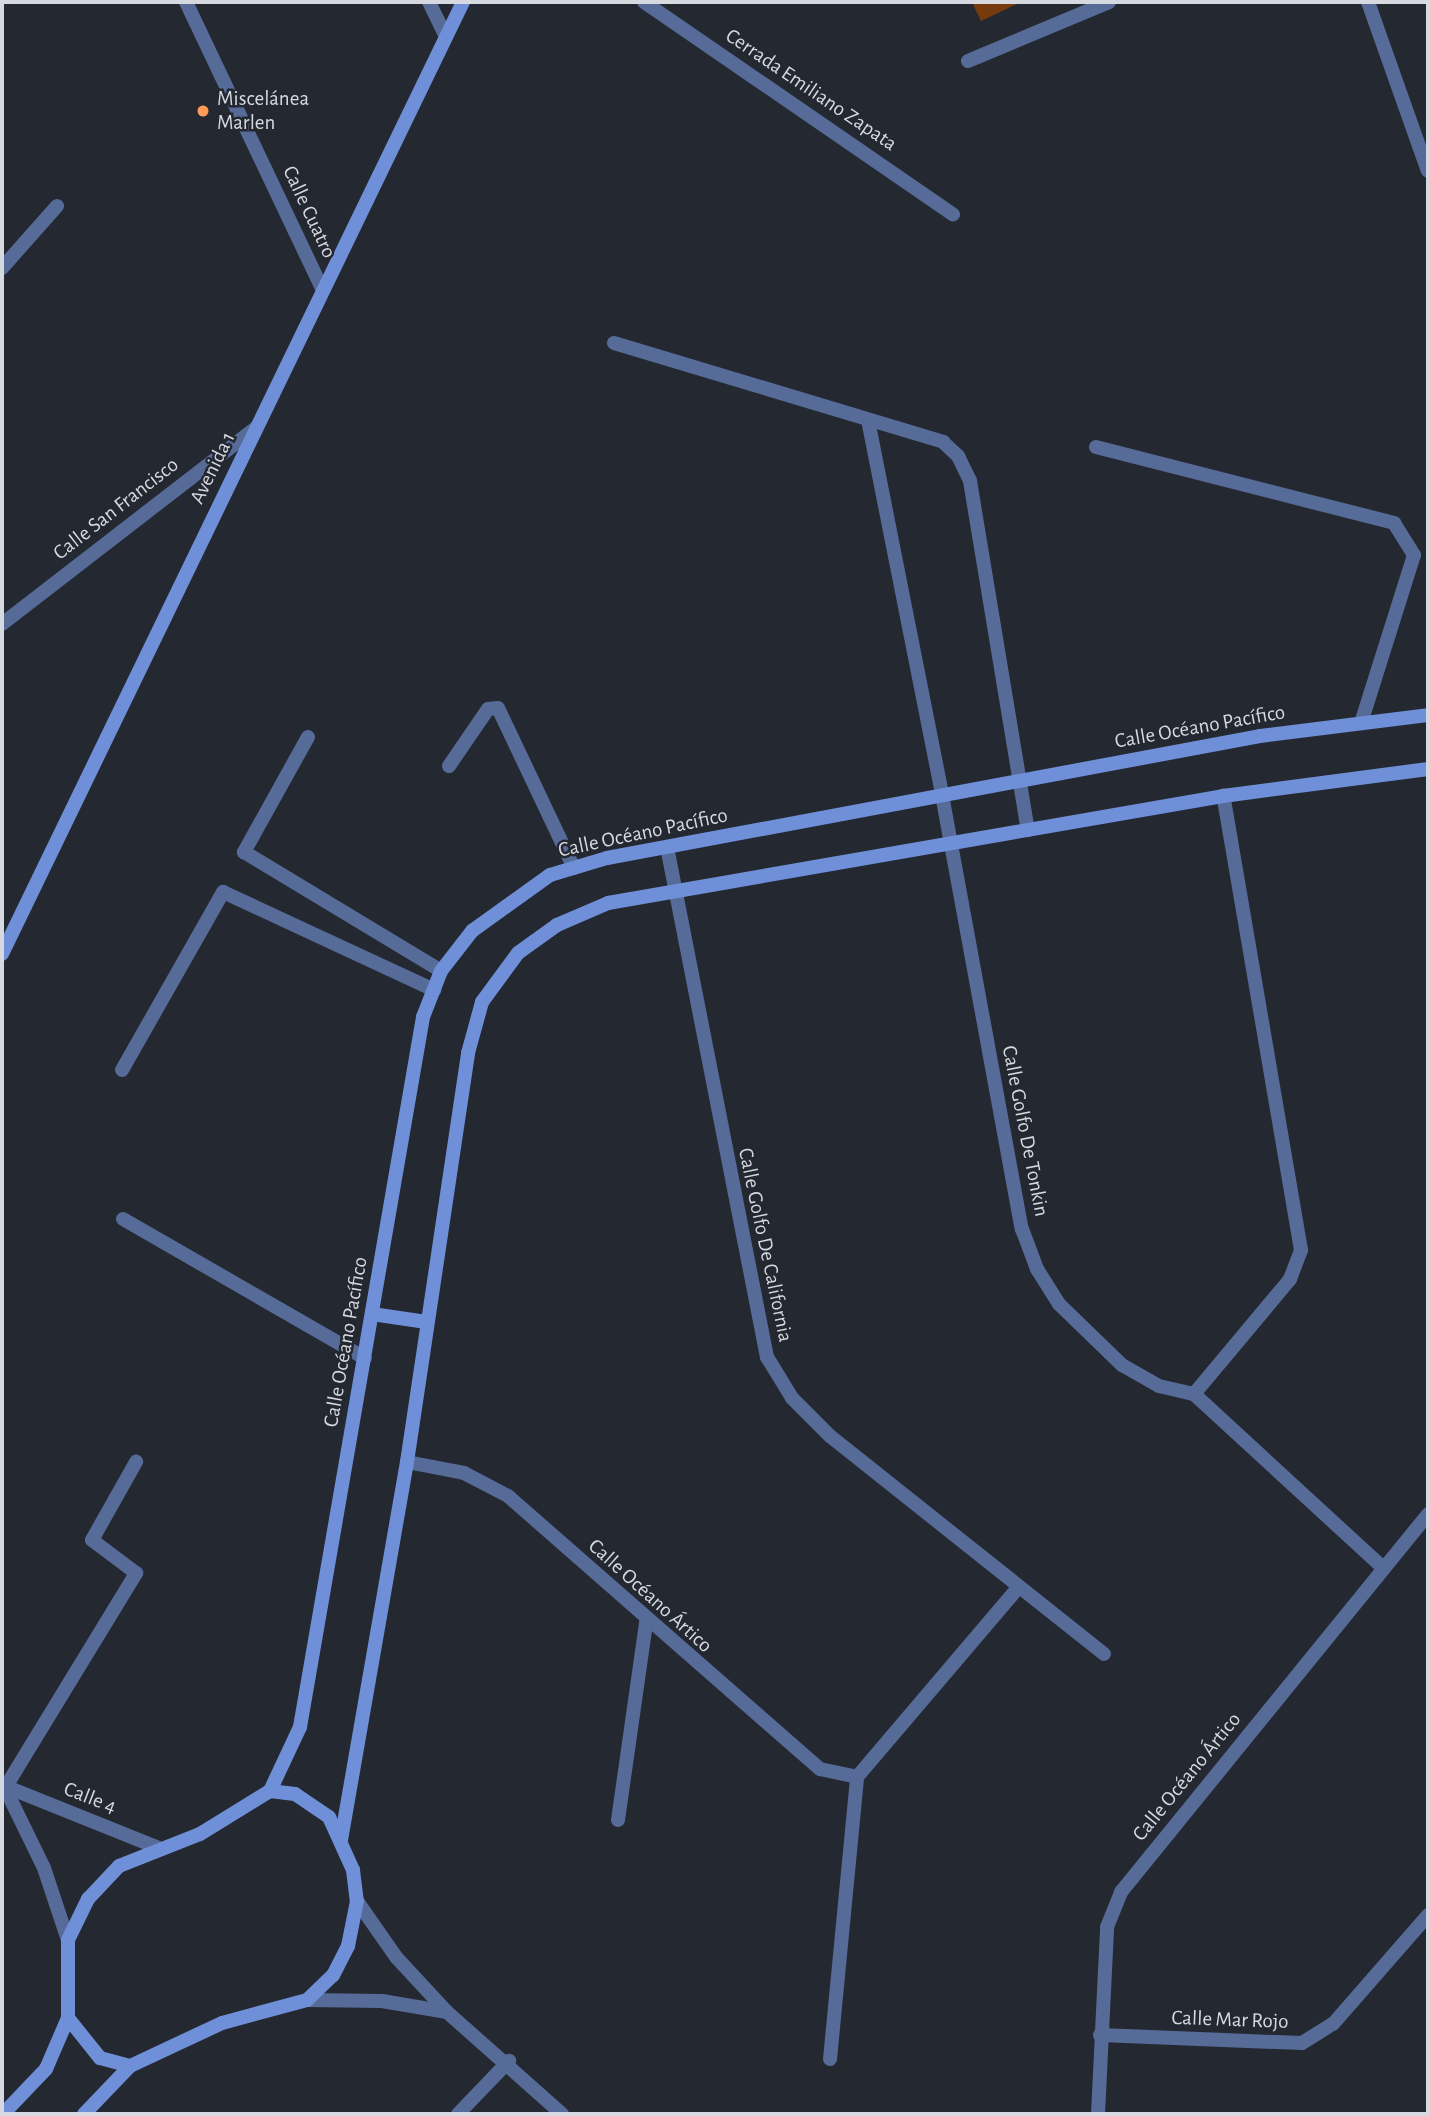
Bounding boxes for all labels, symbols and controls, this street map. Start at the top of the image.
street label: Cerrada Emiliano Zapata [721,23,901,157]
place label: Miscelánea Marlen [217,86,309,136]
marker: Miscelánea Marlen [195,103,211,119]
street label: Calle Cuatro [277,162,341,262]
street label: Avenida 1 [185,428,241,508]
street label: Calle San Francisco [48,452,184,566]
street label: Calle Océano Pacífico [1113,700,1287,754]
street label: Calle Océano Pacífico [556,803,730,863]
street label: Calle Golfo De Tonkin [996,1043,1054,1219]
street label: Calle Golfo De California [732,1146,798,1344]
street label: Calle Océano Pacífico [319,1255,373,1429]
street label: Calle Océano Ártico [583,1534,717,1658]
street label: Calle Océano Ártico [1127,1708,1247,1846]
street label: Calle 4 [60,1777,120,1819]
street label: Calle Mar Rojo [1171,2005,1289,2035]

